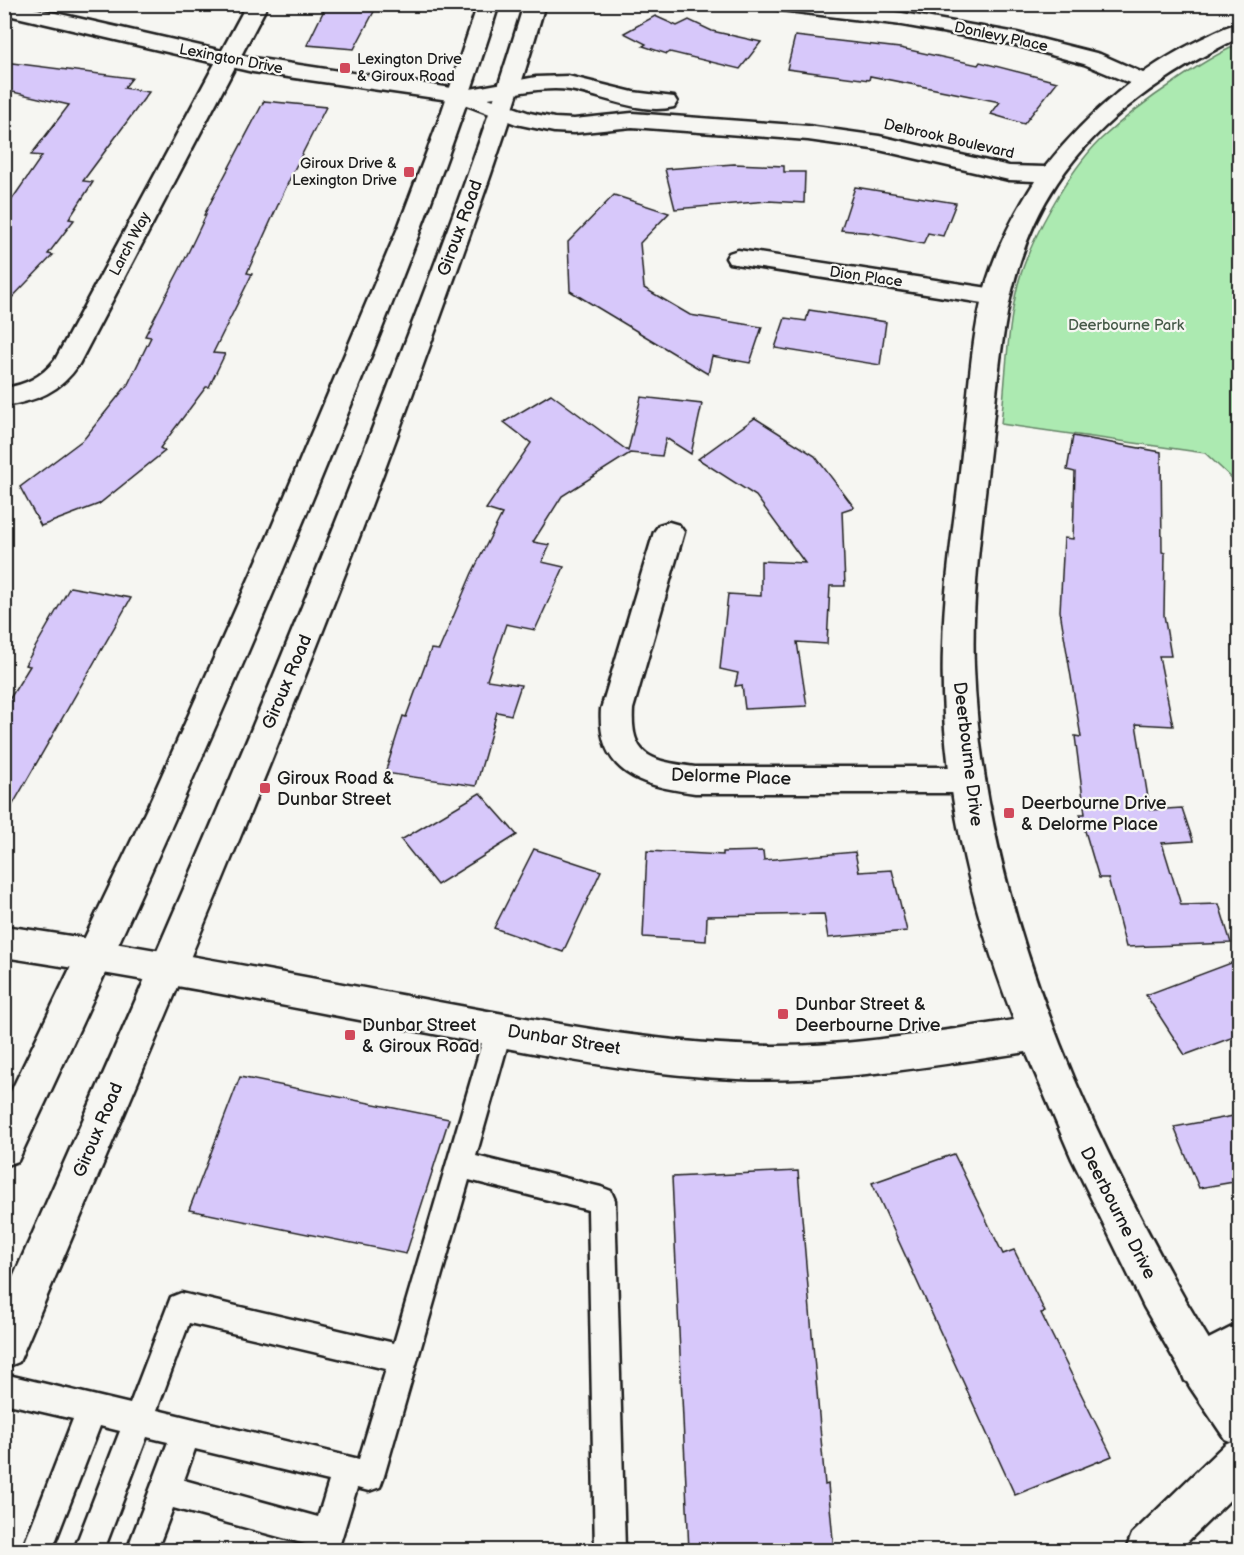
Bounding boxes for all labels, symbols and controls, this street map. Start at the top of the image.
street label: Donlevy Place [952,18,1050,56]
street label: Lexington Drive [178,40,284,78]
place label: Lexington Drive & Giroux Road [357,50,462,86]
marker: Lexington Drive & Giroux Road [338,61,352,75]
street label: Delbrook Boulevard [882,115,1016,163]
place label: Giroux Drive & Lexington Drive [292,154,397,190]
marker: Giroux Drive & Lexington Drive [402,165,416,179]
street label: Giroux Road [433,177,487,279]
street label: Larch Way [105,209,155,279]
street label: Dion Place [828,262,904,292]
park label: Deerbourne Park [1068,316,1185,335]
street label: Giroux Road [258,632,316,732]
street label: Deerbourne Drive [949,681,987,828]
street label: Delorme Place [671,764,792,790]
place label: Giroux Road & Dunbar Street [277,768,395,810]
marker: Giroux Road & Dunbar Street [258,781,272,795]
place label: Deerbourne Drive & Delorme Place [1021,793,1167,835]
marker: Deerbourne Drive & Delorme Place [1002,806,1016,820]
place label: Dunbar Street & Deerbourne Drive [795,994,941,1036]
marker: Dunbar Street & Deerbourne Drive [776,1007,790,1021]
place label: Dunbar Street & Giroux Road [362,1015,480,1057]
street label: Dunbar Street [506,1021,623,1059]
marker: Dunbar Street & Giroux Road [343,1028,357,1042]
street label: Giroux Road [69,1080,127,1180]
street label: Deerbourne Drive [1076,1143,1161,1283]

